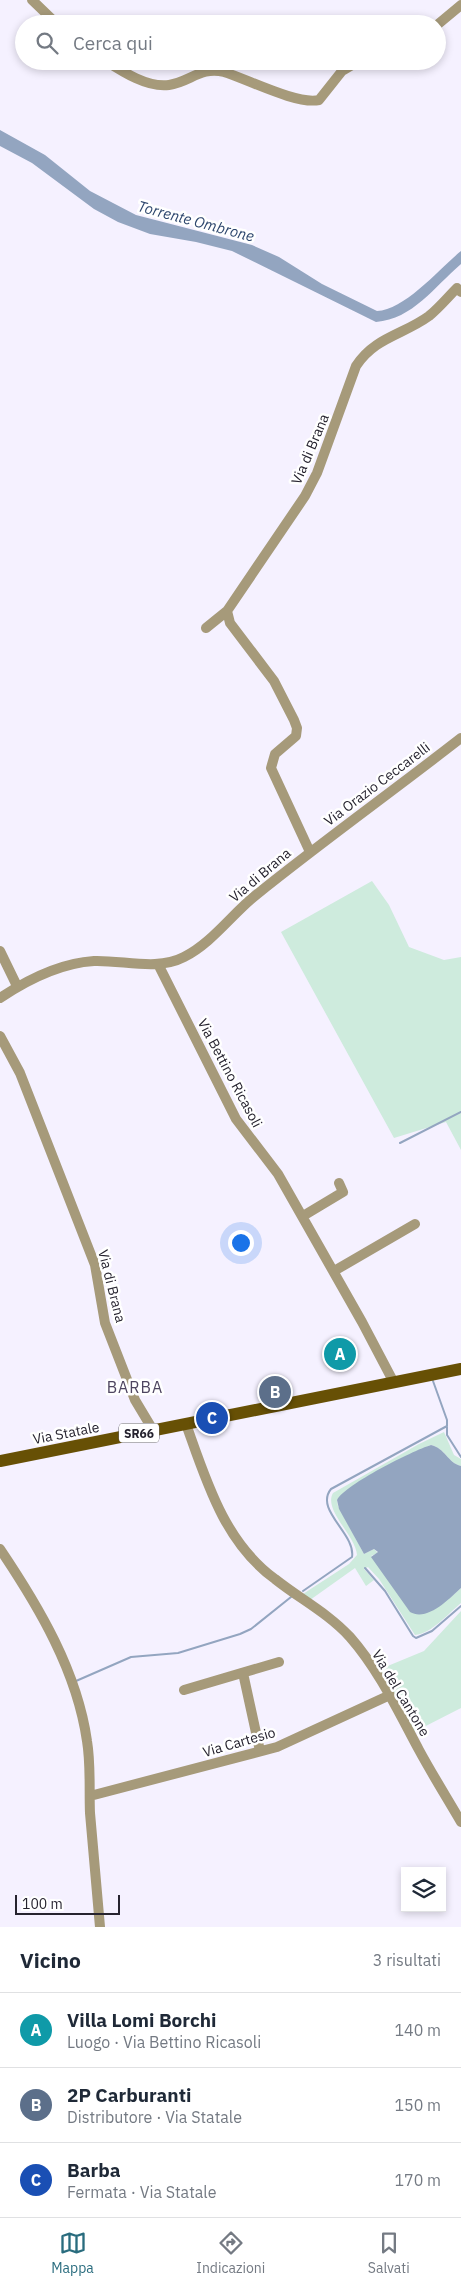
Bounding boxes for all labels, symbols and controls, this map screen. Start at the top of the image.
search box [15,15,446,70]
icon: search [33,29,61,57]
text: Cerca qui [73,31,153,55]
water label: Torrente Ombrone [136,196,257,246]
street label: Via di Brana [287,411,333,487]
street label: Via Orazio Ceccarelli [320,738,434,830]
street label: Via di Brana [226,844,295,906]
street label: Via Bettino Ricasoli [194,1015,266,1131]
your location [228,1230,254,1256]
street label: Via di Brana [94,1248,130,1325]
pin: A [324,1335,356,1373]
pin: B [259,1373,291,1411]
district label: BARBA [107,1377,163,1397]
pin: C [196,1399,228,1437]
street label: Via Statale [31,1418,101,1448]
road number: SR66 [119,1424,159,1442]
street label: Via del Cantone [368,1646,434,1740]
street label: Via Cartesio [201,1723,278,1761]
map controls [401,1867,446,1912]
button: layers [401,1867,446,1912]
scale bar [15,1892,120,1915]
text: 100 m [22,1895,63,1913]
text: Vicino [20,1946,81,1974]
text: 3 risultati [373,1950,441,1970]
text: Villa Lomi Borchi [67,2008,217,2032]
text: A [31,2020,41,2040]
text: 140 m [394,2020,441,2040]
text: Luogo · Via Bettino Ricasoli [67,2032,261,2052]
text: 2P Carburanti [67,2083,191,2107]
text: B [31,2095,41,2115]
text: 150 m [394,2095,441,2115]
text: Distributore · Via Statale [67,2107,242,2127]
text: Barba [67,2158,121,2182]
text: C [31,2170,41,2190]
text: 170 m [394,2170,441,2190]
text: Fermata · Via Statale [67,2182,216,2202]
tab: Mappa [51,2229,94,2277]
tab: Indicazioni [196,2229,265,2277]
tab: Salvati [368,2229,410,2277]

